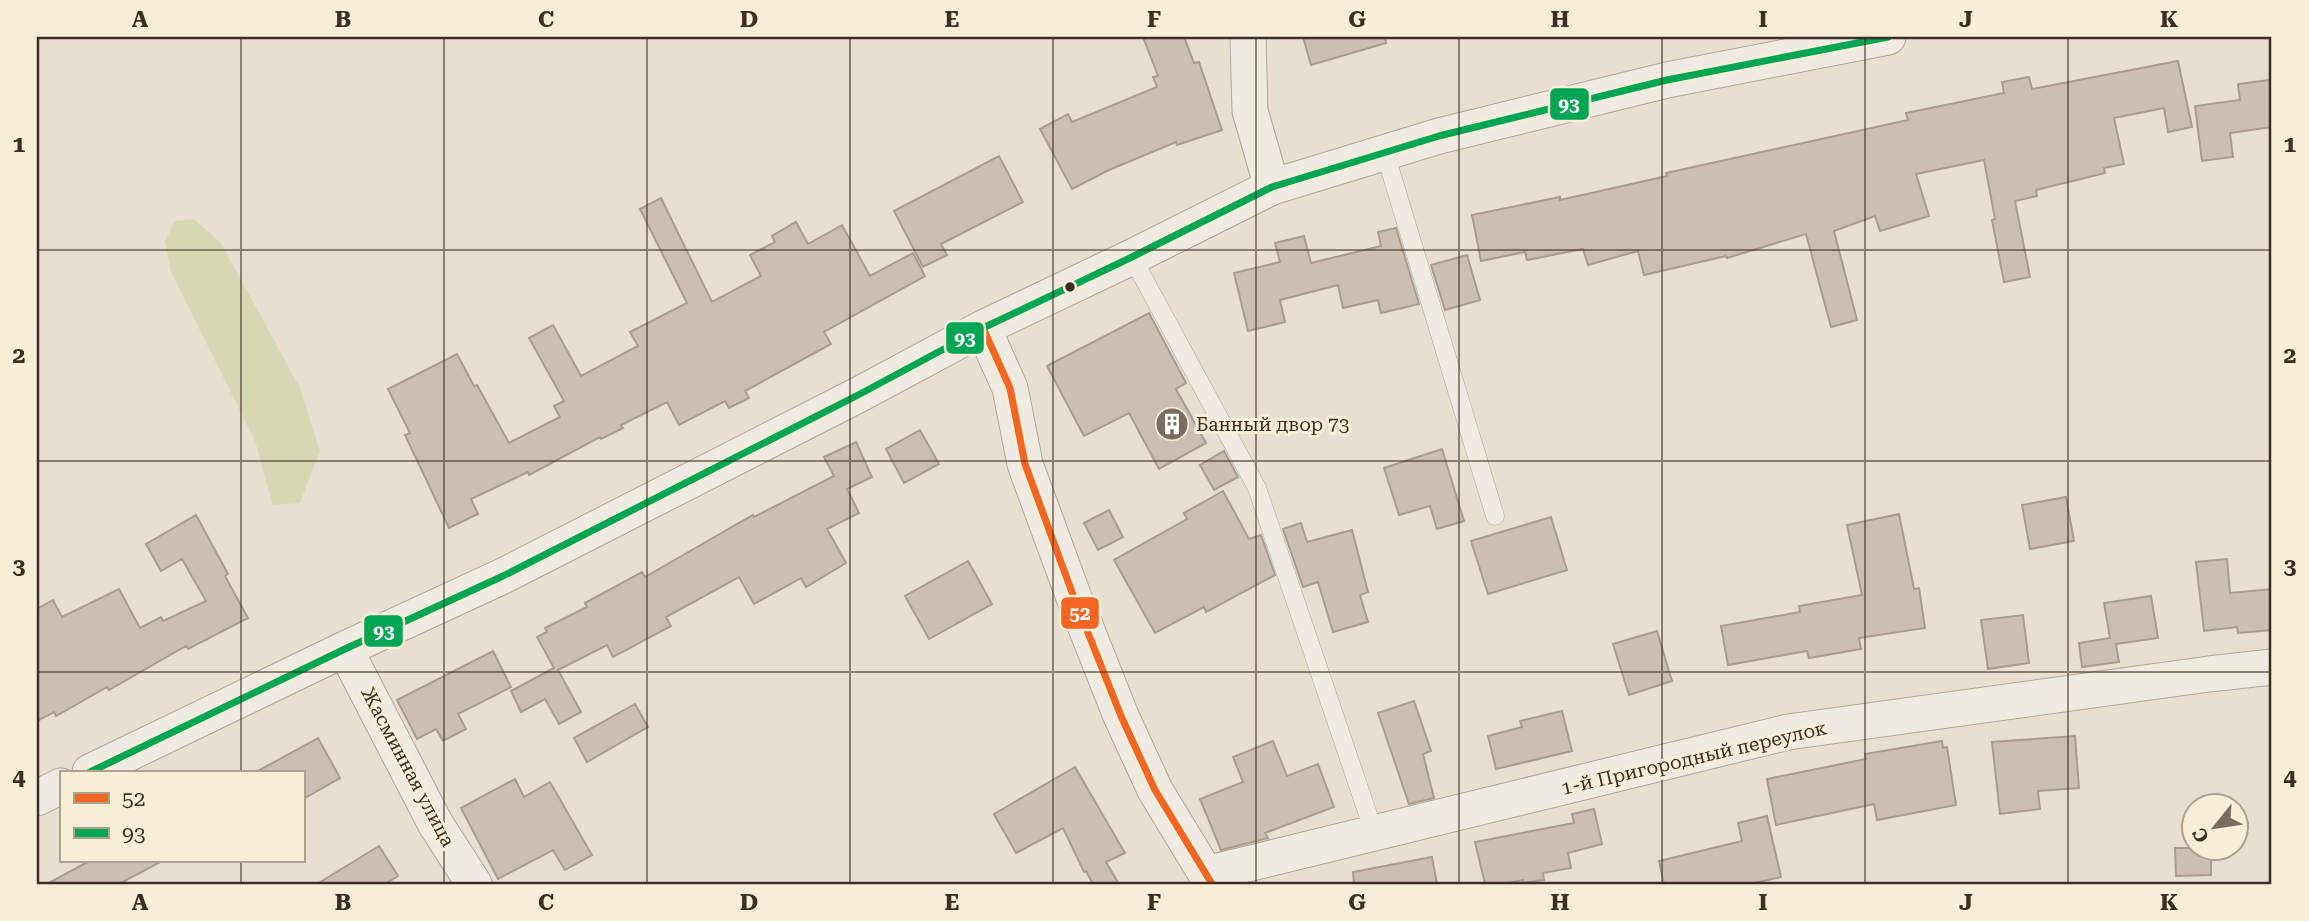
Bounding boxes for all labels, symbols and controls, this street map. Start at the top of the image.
text: A [132,6,149,33]
text: B [335,6,351,33]
text: C [538,6,554,33]
text: D [740,6,758,33]
text: E [945,6,959,33]
text: F [1147,6,1161,33]
text: G [1348,6,1366,33]
text: H [1551,6,1570,33]
text: I [1758,6,1768,33]
text: J [1959,6,1973,33]
text: K [2160,6,2178,33]
line badge: 93 [1549,87,1590,121]
text: 93 [1558,93,1580,116]
text: 1 [13,131,26,158]
text: 1 [2284,131,2297,158]
unlabelled marker [1063,280,1077,294]
line badge: 93 [945,321,985,355]
text: 93 [954,327,976,350]
text: 2 [13,342,25,369]
text: 2 [2284,342,2296,369]
building icon: Банный двор 73 [1153,405,1191,443]
place label: Банный двор 73 [1196,413,1349,436]
text: 3 [13,553,26,580]
text: 3 [2284,553,2297,580]
line badge: 52 [1060,596,1100,630]
text: 52 [1069,602,1091,625]
line badge: 93 [363,614,404,648]
text: 93 [373,620,395,643]
street label: Жасминная улица [356,683,460,851]
street label: 1-й Пригородный переулок [1559,716,1829,800]
text: 4 [13,764,26,791]
text: 4 [2284,764,2297,791]
legend [60,771,304,862]
text: 52 [122,787,146,811]
north arrow [2180,792,2250,862]
text: 93 [122,822,146,846]
text: С [2187,824,2214,847]
text: A [132,889,149,916]
text: B [335,889,351,916]
text: C [538,889,554,916]
text: D [740,889,758,916]
text: E [945,889,959,916]
text: F [1147,889,1161,916]
text: G [1348,889,1366,916]
text: H [1551,889,1570,916]
text: I [1758,889,1768,916]
text: J [1959,889,1973,916]
text: K [2160,889,2178,916]

